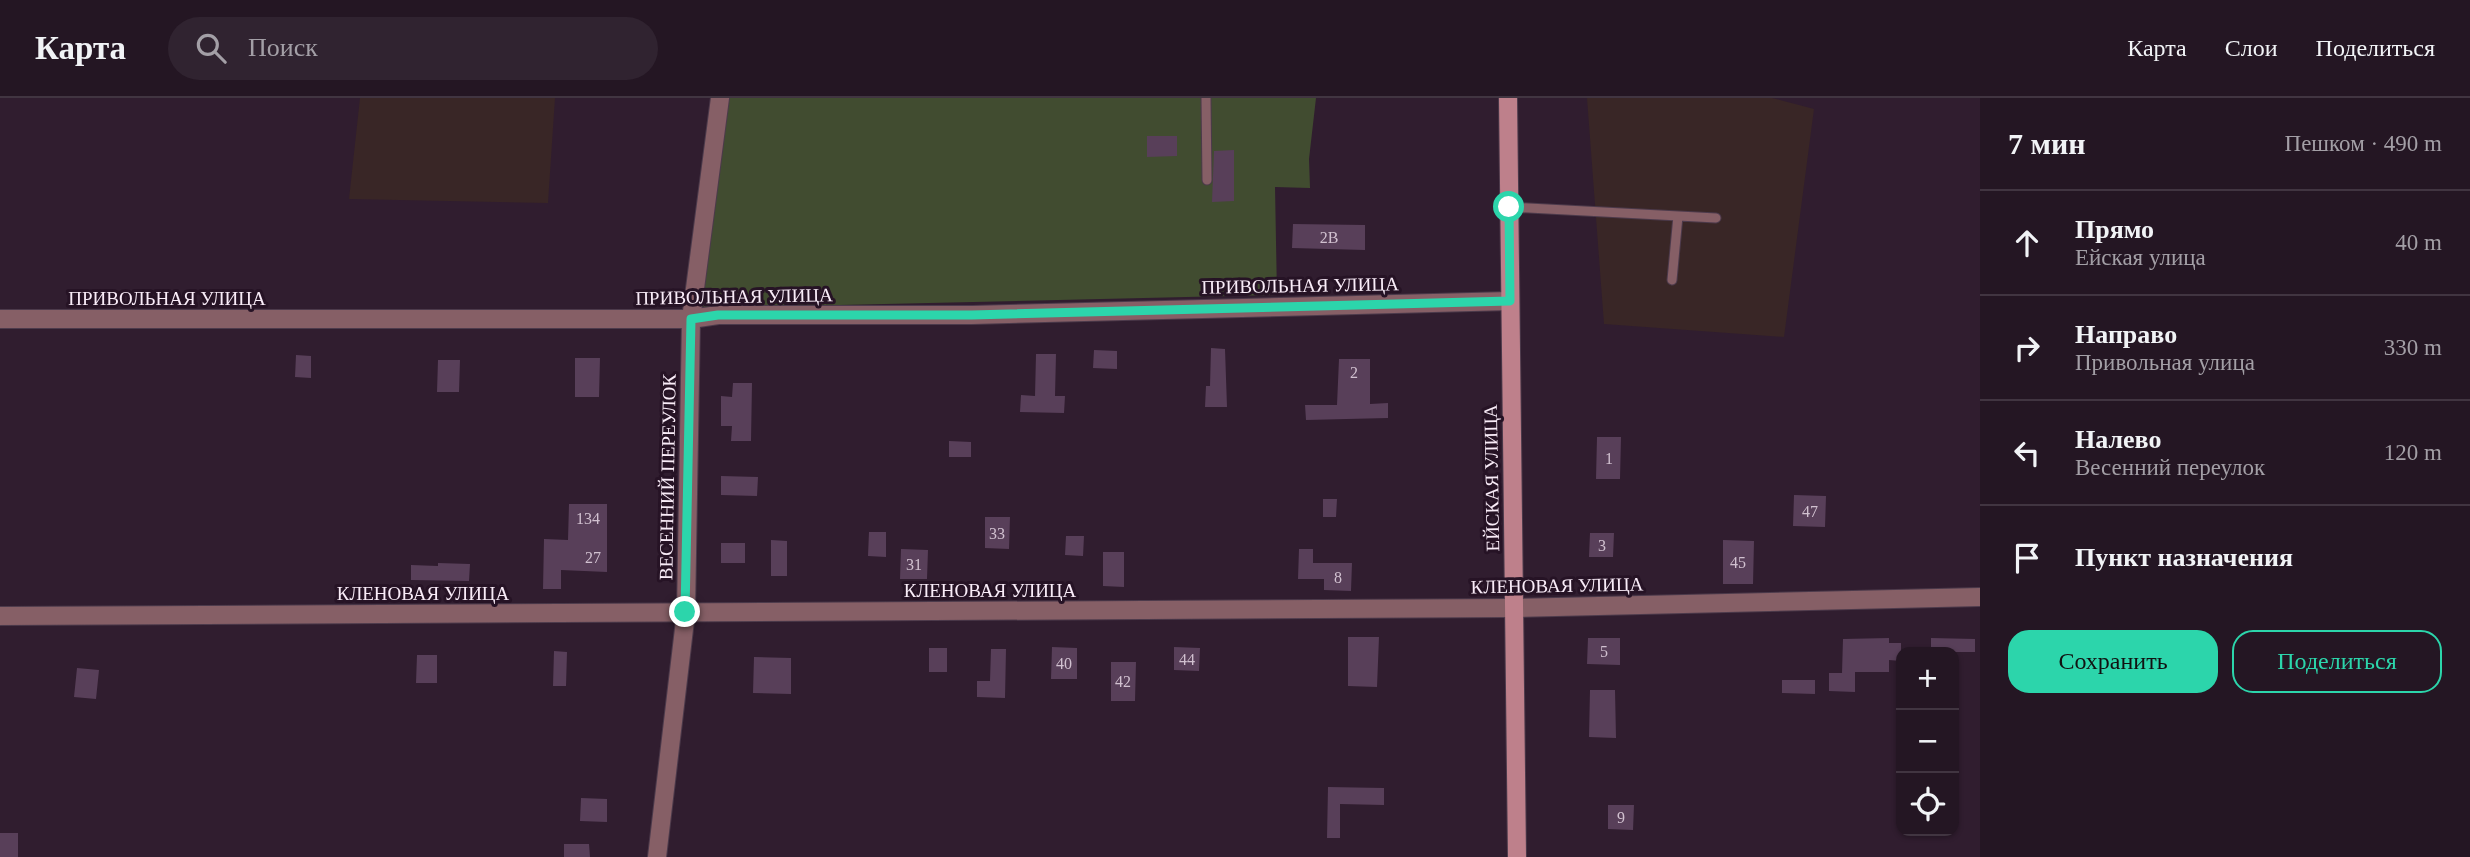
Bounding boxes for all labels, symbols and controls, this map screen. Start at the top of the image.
search box [168,17,658,80]
icon: search [192,29,230,67]
text: Карта [35,30,126,66]
text: Поиск [248,33,318,62]
text: Карта [2127,35,2187,61]
text: Слои [2225,35,2278,61]
text: Поделиться [2316,35,2435,61]
text: 7 мин [2008,127,2086,160]
text: Пешком · 490 m [2285,131,2442,156]
route start [1493,191,1524,222]
text: Прямо [2075,215,2154,244]
icon: ahead [2008,224,2046,262]
house number: 2В [1320,229,1338,246]
text: 40 m [2395,230,2442,255]
text: Ейская улица [2075,245,2206,270]
street label: ПРИВОЛЬНАЯ УЛИЦА [1201,273,1399,298]
street label: ПРИВОЛЬНАЯ УЛИЦА [635,284,833,309]
street label: ПРИВОЛЬНАЯ УЛИЦА [68,288,266,309]
text: Направо [2075,320,2177,349]
icon: right [2008,329,2046,367]
text: 330 m [2384,335,2442,360]
text: Привольная улица [2075,350,2255,375]
house number: 2 [1350,364,1358,381]
street label: ВЕСЕННИЙ ПЕРЕУЛОК [655,373,680,580]
street label: ЕЙСКАЯ УЛИЦА [1480,404,1503,552]
text: Налево [2075,425,2161,454]
icon: left [2008,434,2046,472]
text: 120 m [2384,440,2442,465]
house number: 1 [1605,450,1613,467]
text: Весенний переулок [2075,455,2265,480]
house number: 47 [1802,503,1818,520]
house number: 134 [576,510,600,527]
house number: 33 [989,525,1005,542]
house number: 3 [1598,537,1606,554]
icon: arrive [2008,539,2046,577]
text: Пункт назначения [2075,543,2293,572]
house number: 27 [585,549,601,566]
house number: 45 [1730,554,1746,571]
house number: 31 [906,556,922,573]
house number: 8 [1334,569,1342,586]
street label: КЛЕНОВАЯ УЛИЦА [1471,573,1644,598]
street label: КЛЕНОВАЯ УЛИЦА [904,580,1077,601]
street label: КЛЕНОВАЯ УЛИЦА [337,583,510,604]
route end [669,596,700,627]
button: Сохранить [2008,630,2218,693]
button: Поделиться [2232,630,2442,693]
house number: 5 [1600,643,1608,660]
map controls [1896,647,1959,836]
button: + [1896,647,1959,710]
house number: 44 [1179,651,1195,668]
house number: 40 [1056,655,1072,672]
house number: 42 [1115,673,1131,690]
button: − [1896,710,1959,773]
button: locate [1896,773,1959,836]
house number: 9 [1617,809,1625,826]

